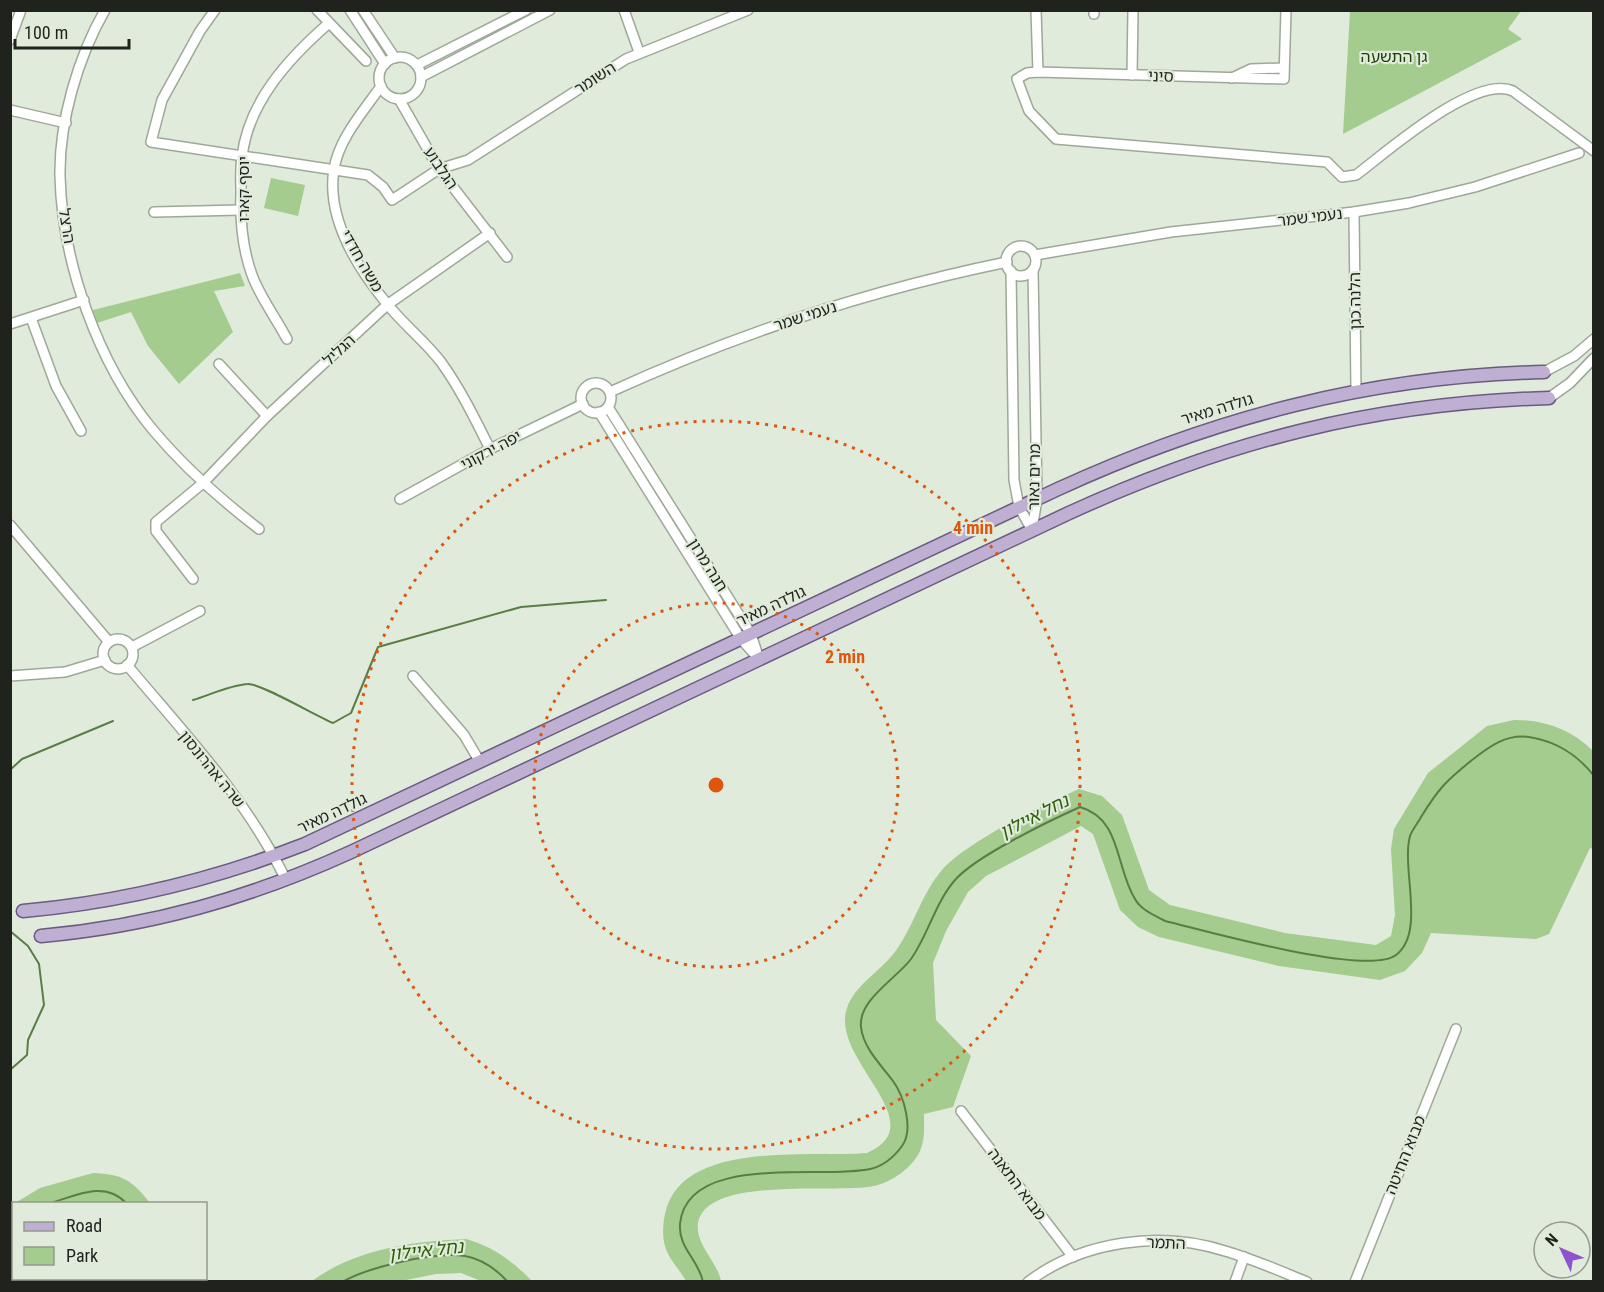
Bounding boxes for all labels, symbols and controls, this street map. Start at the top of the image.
scale bar [15,12,129,50]
text: 100 m [24,22,68,43]
park label: גן התשעה [1361,47,1427,66]
street label: השומר [571,58,619,98]
street label: סיני [1148,66,1174,86]
street label: הגלבוע [420,143,462,193]
street label: יוסף קארו [234,156,253,222]
street label: נעמי שמר [1277,204,1343,230]
street label: הרצל [55,207,79,245]
street label: משה חדדי [337,227,387,295]
street label: הלנה כגן [1345,272,1365,330]
street label: נעמי שמר [771,297,839,335]
street label: הגליל [319,330,359,370]
street label: גולדה מאיר [1179,389,1255,429]
street label: יפה ירקוני [457,426,525,474]
street label: מרים נאור [1024,443,1044,511]
text: 4 min [953,517,993,538]
street label: חנה מרון [684,535,732,595]
street label: גולדה מאיר [733,582,809,630]
text: 2 min [825,646,865,667]
street label: שרה אהרונסון [175,727,249,811]
centre of rings [706,775,726,795]
street label: גולדה מאיר [294,789,370,837]
water label: נחל איילון [996,789,1073,842]
street label: מבוא החיטה [1381,1113,1429,1197]
street label: מבוא התאנה [984,1144,1050,1224]
legend [12,1202,207,1280]
text: Road [66,1215,102,1236]
north arrow [1532,1220,1592,1280]
text: N [1541,1230,1562,1250]
street label: התמר [1146,1233,1186,1253]
water label: נחל איילון [388,1236,465,1264]
text: Park [66,1245,98,1266]

